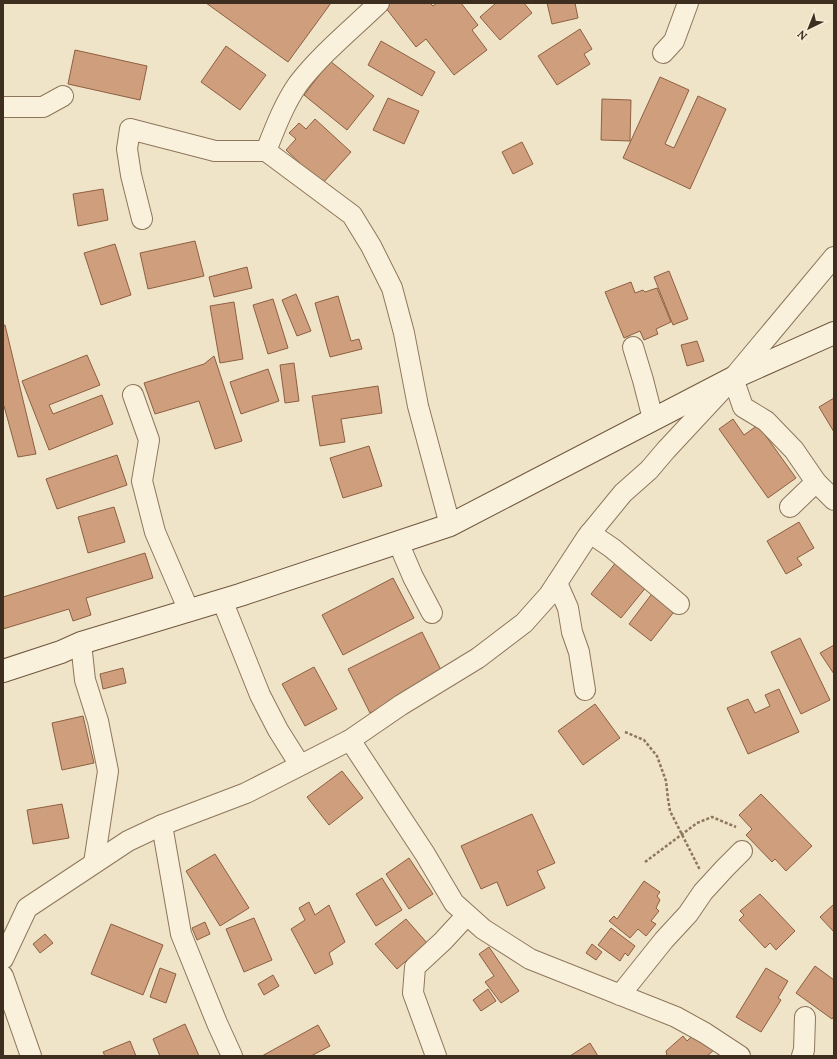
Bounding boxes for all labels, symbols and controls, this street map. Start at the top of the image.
north arrow [789,8,829,48]
text: N [794,27,810,43]

